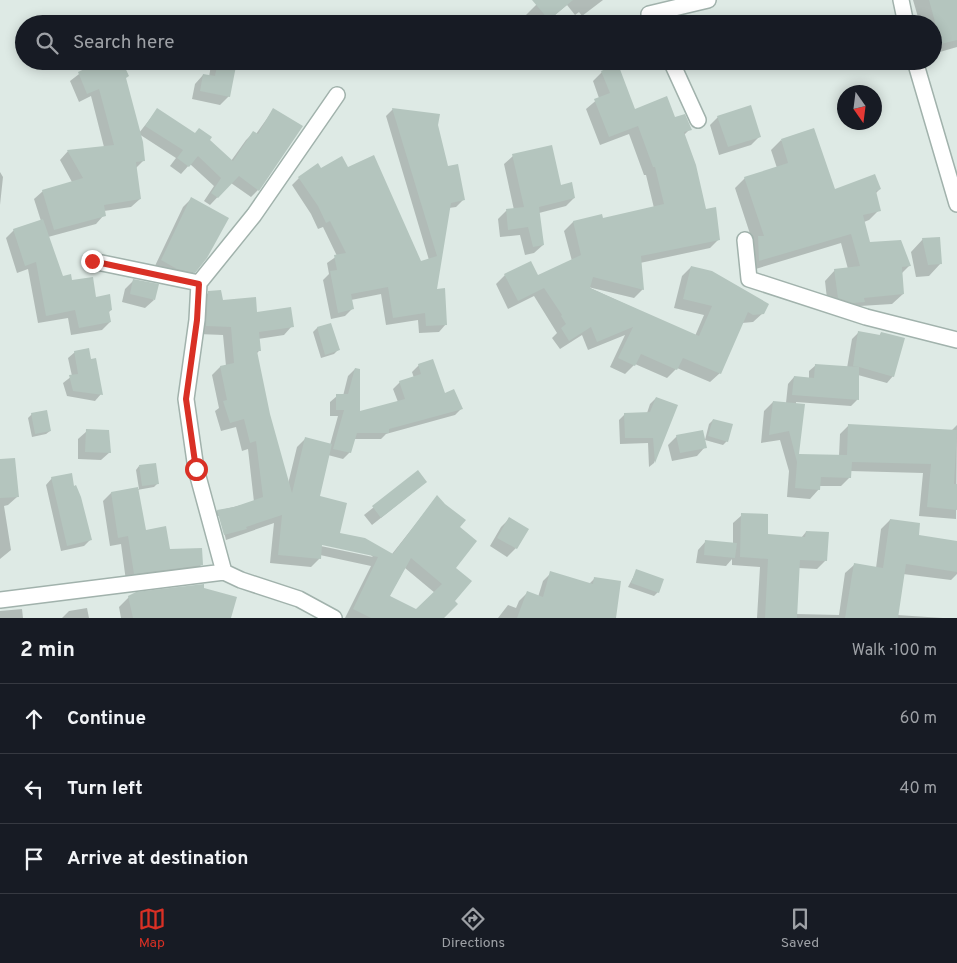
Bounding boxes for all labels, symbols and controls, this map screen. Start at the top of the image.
search box [15,15,942,70]
icon: search [33,29,61,57]
text: Search here [73,31,175,55]
north arrow [837,85,882,130]
route end [81,250,104,273]
route start [185,458,208,481]
text: 2 min [20,637,75,664]
text: Walk · 100 m [852,641,937,661]
icon: ahead [20,705,48,733]
text: Continue [67,707,146,731]
text: 60 m [900,709,937,729]
icon: left [20,775,48,803]
text: Turn left [67,777,143,801]
text: 40 m [899,779,937,799]
icon: arrive [20,845,48,873]
text: Arrive at destination [67,847,248,871]
tab: Map [138,905,166,952]
tab: Directions [441,905,505,952]
tab: Saved [781,905,819,952]

